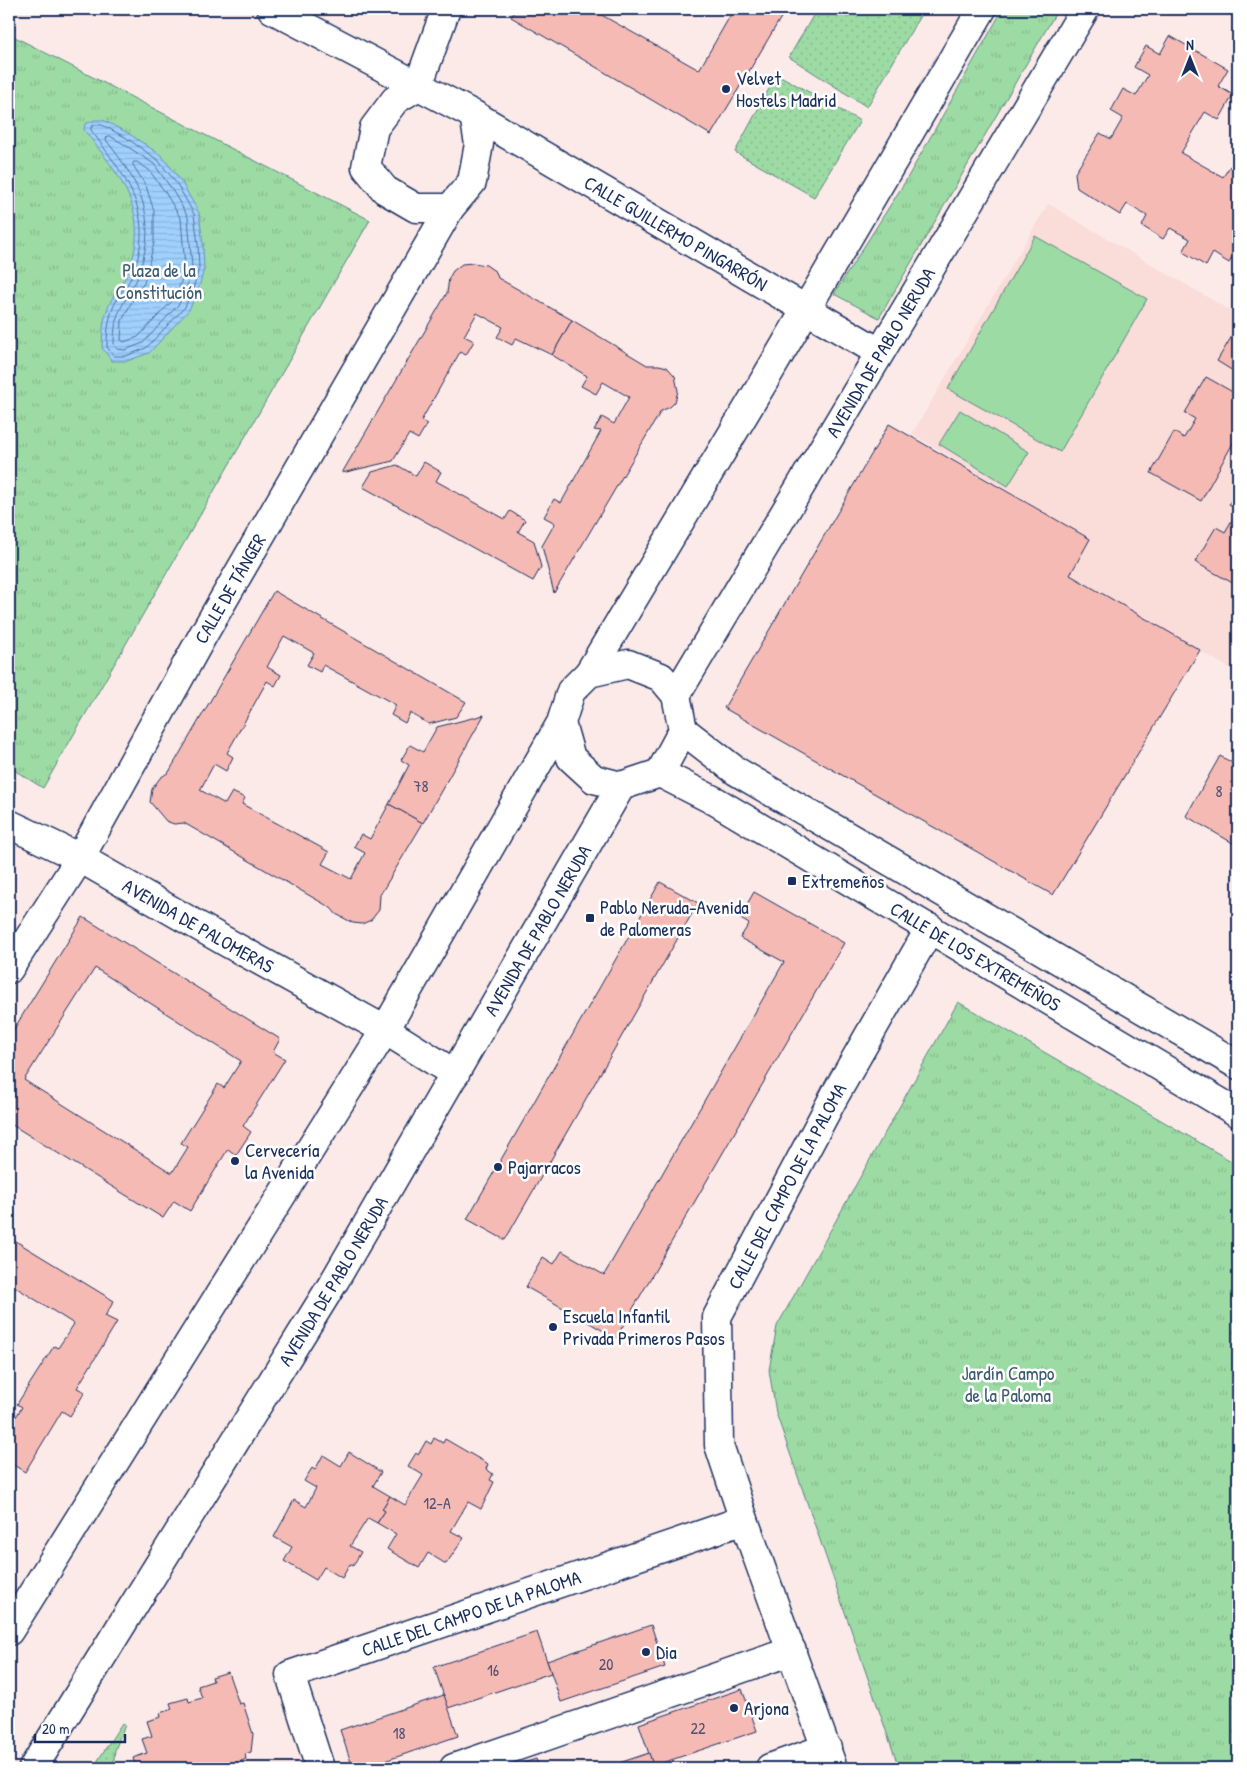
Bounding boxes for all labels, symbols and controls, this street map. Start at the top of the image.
north arrow [1164,32,1214,82]
text: N [1186,35,1194,54]
place label: Velvet Hostels Madrid [736,65,836,113]
marker: Velvet Hostels Madrid [720,83,732,95]
street label: CALLE GUILLERMO PINGARRÓN [579,169,772,297]
park label: Plaza de la Constitución [116,257,202,305]
street label: AVENIDA DE PABLO NERUDA [820,263,941,442]
street label: CALLE DE TÁNGER [188,529,272,648]
house number: 78 [414,775,428,797]
house number: 8 [1216,780,1223,802]
street label: AVENIDA DE PABLO NERUDA [478,840,597,1021]
place label: Extremeños [802,868,884,894]
street label: AVENIDA DE PALOMERAS [118,872,279,979]
marker: Extremeños [786,875,798,887]
place label: Pablo Neruda-Avenida de Palomeras [600,894,749,942]
street label: CALLE DE LOS EXTREMEÑOS [885,895,1066,1017]
marker: Pablo Neruda-Avenida de Palomeras [584,912,596,924]
street label: CALLE DEL CAMPO DE LA PALOMA [721,1078,852,1294]
place label: Cervecería la Avenida [245,1137,320,1185]
place label: Pajarracos [508,1154,581,1180]
marker: Cervecería la Avenida [229,1155,241,1167]
marker: Pajarracos [492,1161,504,1173]
street label: AVENIDA DE PABLO NERUDA [272,1191,394,1371]
place label: Escuela Infantil Privada Primeros Pasos [563,1303,725,1351]
marker: Escuela Infantil Privada Primeros Pasos [547,1321,559,1333]
park label: Jardín Campo de la Paloma [962,1360,1055,1408]
house number: 12-A [423,1492,451,1514]
street label: CALLE DEL CAMPO DE LA PALOMA [358,1564,584,1663]
place label: Dia [656,1639,677,1665]
marker: Dia [640,1646,652,1658]
house number: 20 [599,1653,613,1675]
house number: 16 [487,1659,499,1681]
place label: Arjona [744,1695,789,1721]
marker: Arjona [728,1702,740,1714]
scale bar [35,1712,125,1744]
house number: 22 [691,1717,706,1739]
text: 20 m [42,1718,69,1739]
house number: 18 [393,1722,405,1744]

